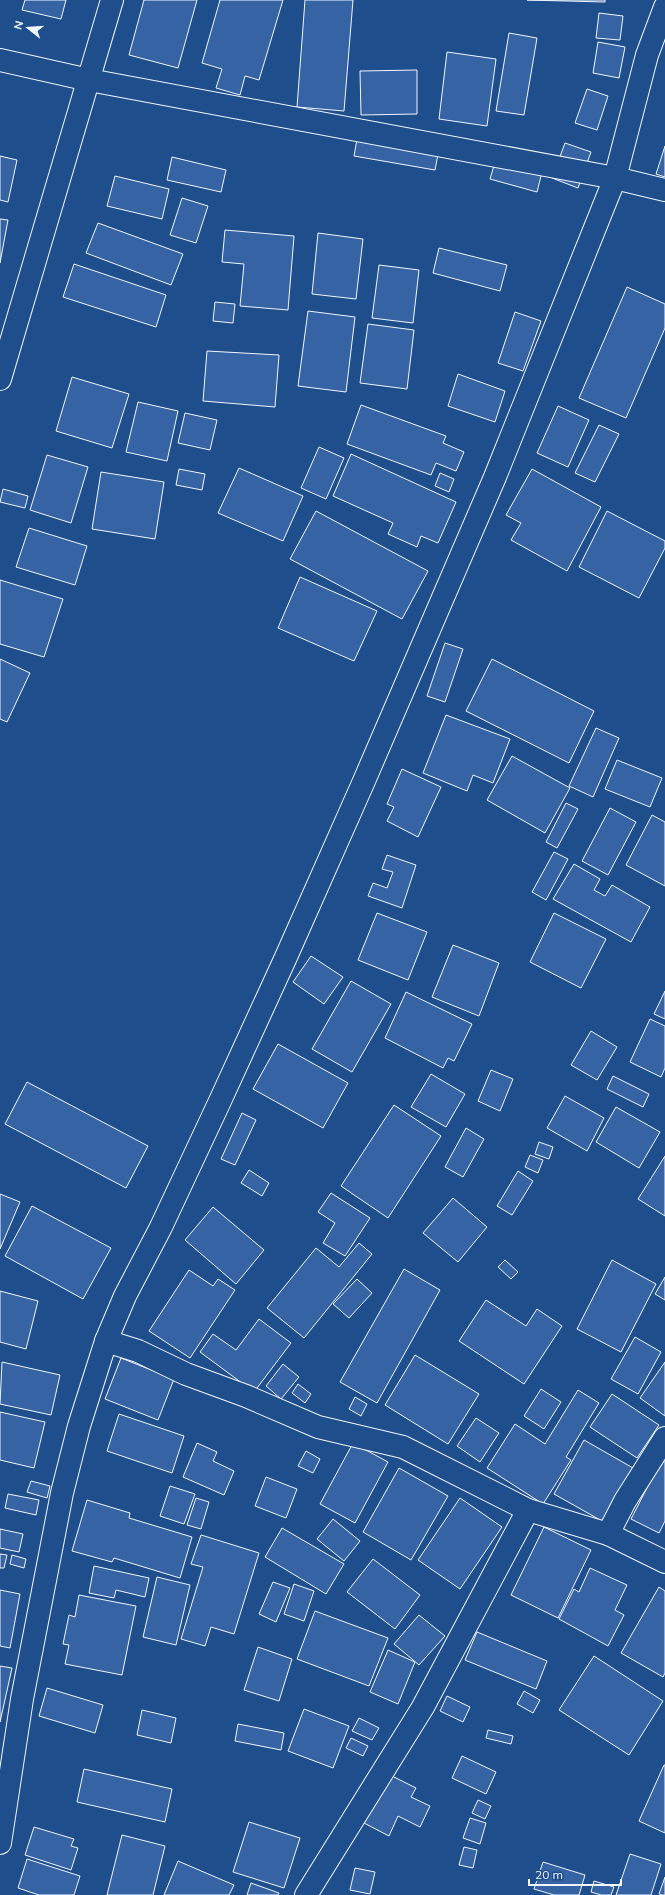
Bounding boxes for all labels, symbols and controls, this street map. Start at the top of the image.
north arrow [8,8,48,48]
text: N [11,19,26,31]
scale bar [529,1861,621,1887]
text: 20 m [535,1867,563,1882]

